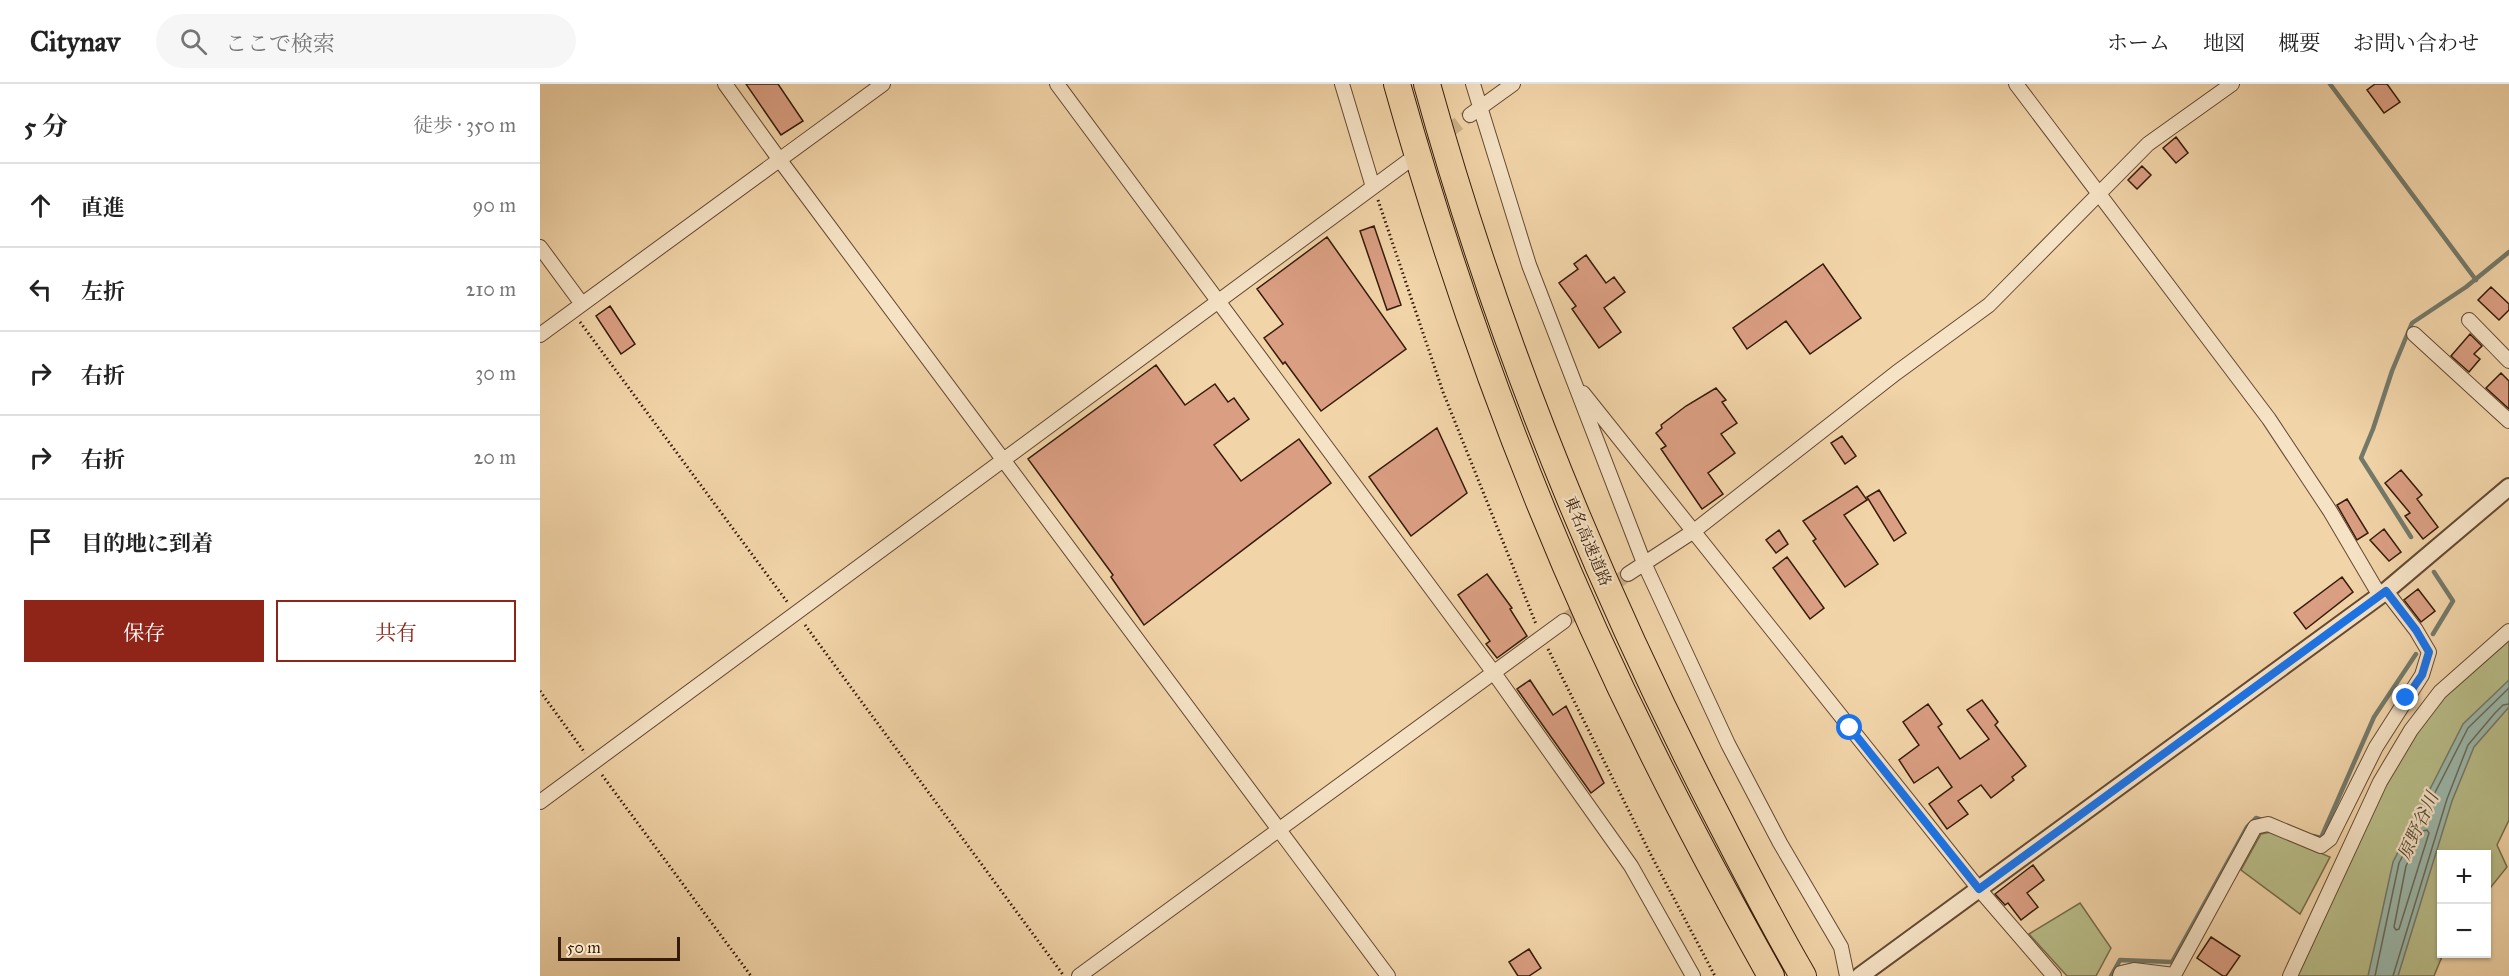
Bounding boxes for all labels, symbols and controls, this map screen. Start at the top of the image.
search box [156,14,576,68]
text: Citynav [30,24,120,59]
icon: search [177,25,210,58]
text: ここで検索 [225,30,335,57]
text: ホーム [2107,30,2170,56]
text: 地図 [2203,30,2245,56]
text: 概要 [2278,30,2320,56]
text: お問い合わせ [2353,30,2479,56]
text: 5 分 [24,110,68,142]
text: 徒歩 · 350 m [413,113,516,137]
icon: ahead [24,189,57,222]
text: 90 m [473,193,516,217]
text: 直進 [81,194,125,221]
icon: left [24,273,57,306]
text: 210 m [466,277,516,301]
text: 左折 [81,278,125,305]
icon: right [24,357,57,390]
text: 30 m [475,361,516,385]
text: 右折 [81,362,125,389]
icon: right [24,441,57,474]
text: 20 m [473,445,516,469]
text: 右折 [81,446,125,473]
street label: 東名高速道路 [1560,493,1616,589]
icon: arrive [24,525,57,558]
text: 目的地に到着 [81,530,213,557]
button: 保存 [24,600,264,662]
button: 共有 [276,600,516,662]
route end [2392,684,2418,710]
route start [1836,714,1862,740]
water label: 原野谷川 [2393,787,2444,863]
map controls [2437,850,2491,958]
button: + [2437,850,2491,904]
button: − [2437,904,2491,958]
scale bar [558,934,680,962]
text: 50 m [567,938,601,957]

